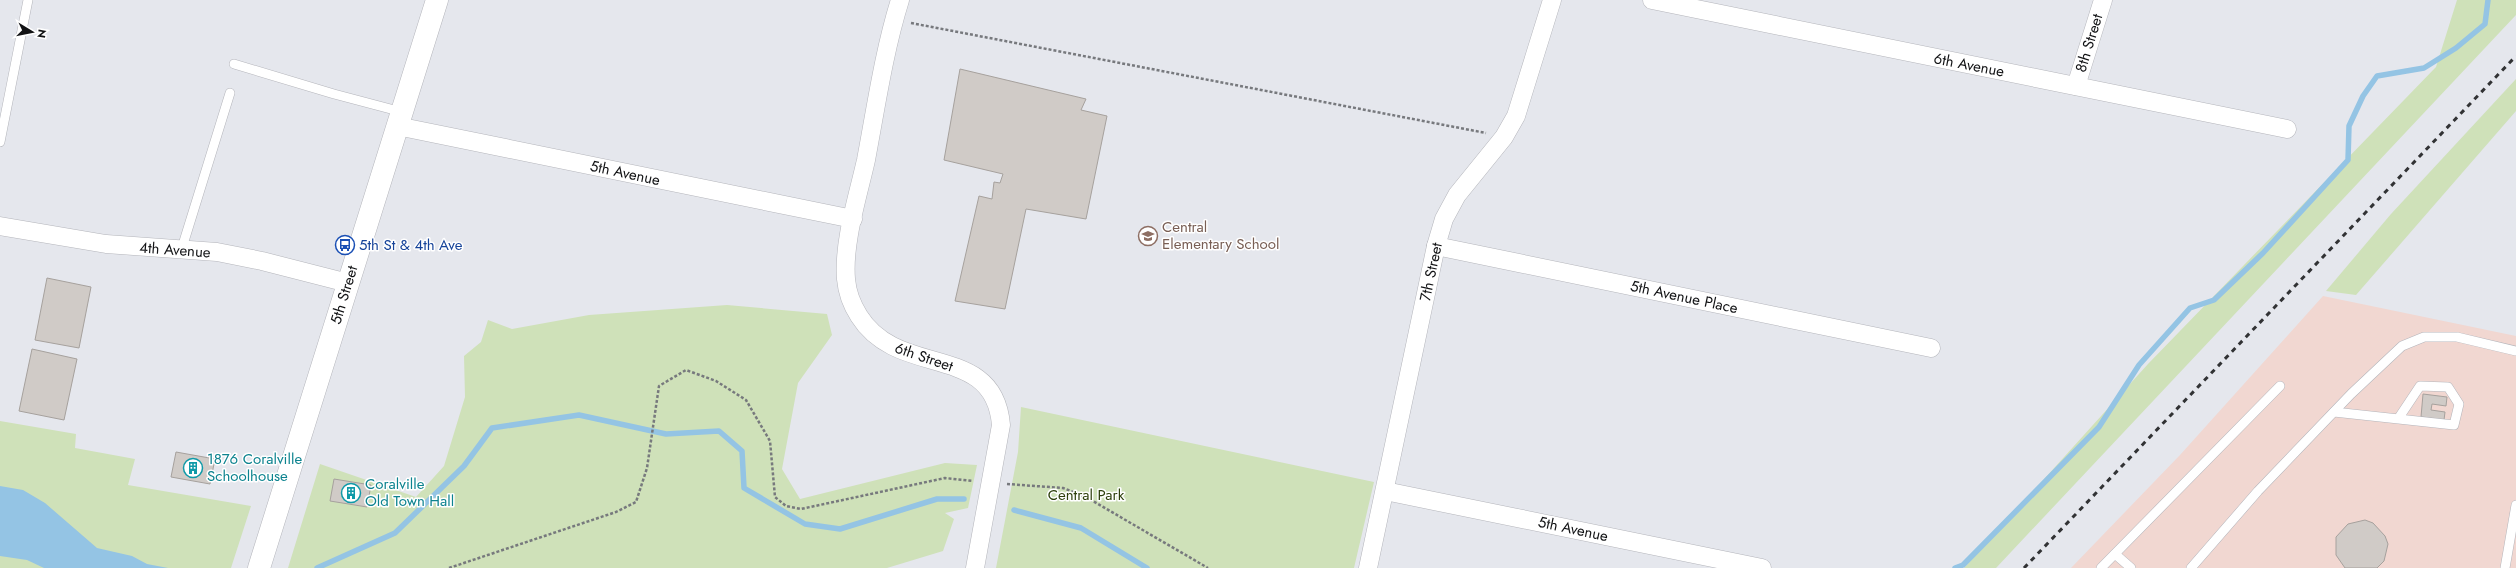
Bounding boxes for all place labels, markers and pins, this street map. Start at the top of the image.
place label: Central Elementary School [1162,216,1279,255]
school or university icon: Central Elementary School [1137,225,1159,247]
bus stop icon: 5th St & 4th Ave [334,234,356,256]
place label: 5th St & 4th Ave [359,234,463,256]
place label: 1876 Coralville Schoolhouse [207,448,302,487]
building icon: 1876 Coralville Schoolhouse [182,457,204,479]
place label: Coralville Old Town Hall [365,473,454,512]
building icon: Coralville Old Town Hall [340,482,362,504]

